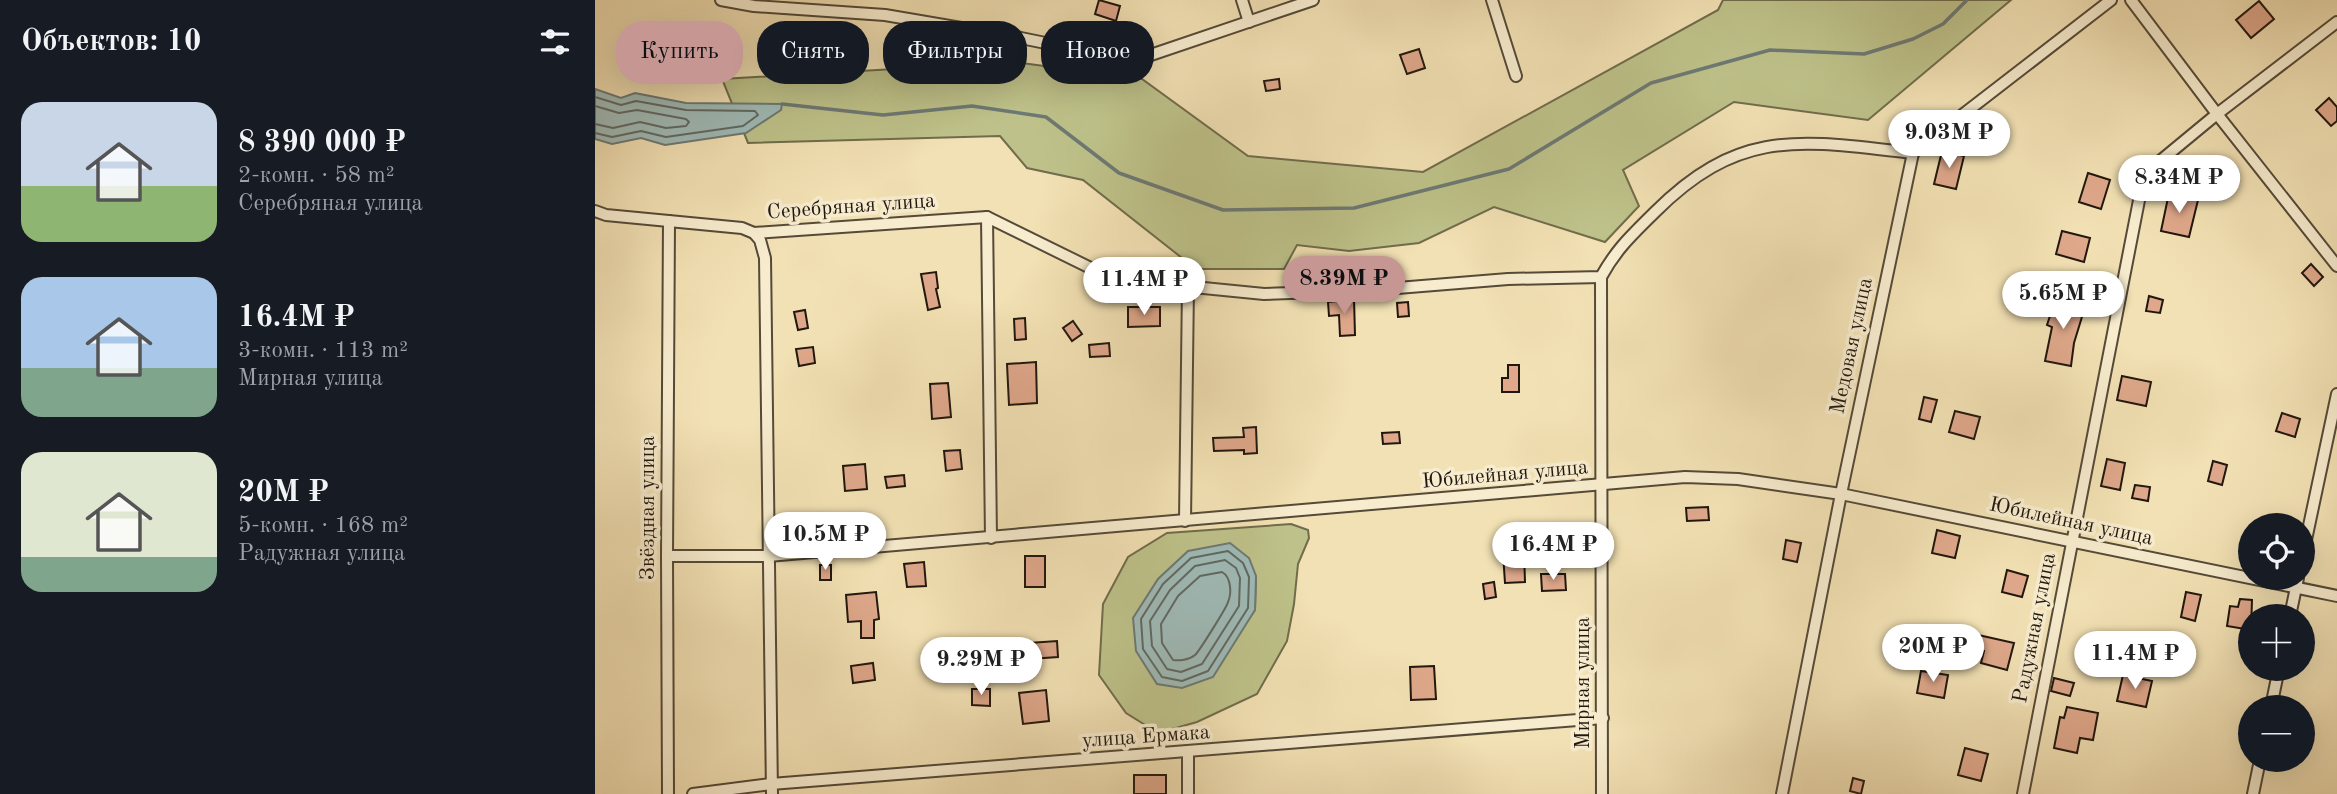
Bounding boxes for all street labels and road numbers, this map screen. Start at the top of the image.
street label: Серебряная улица [766,191,936,223]
street label: Медовая улица [1827,276,1877,416]
street label: Звёздная улица [638,436,659,580]
street label: Юбилейная улица [1421,457,1589,493]
street label: Юбилейная улица [1987,494,2155,550]
street label: Радужная улица [2010,551,2060,705]
street label: Мирная улица [1573,617,1594,749]
street label: улица Ермака [1081,722,1211,752]

